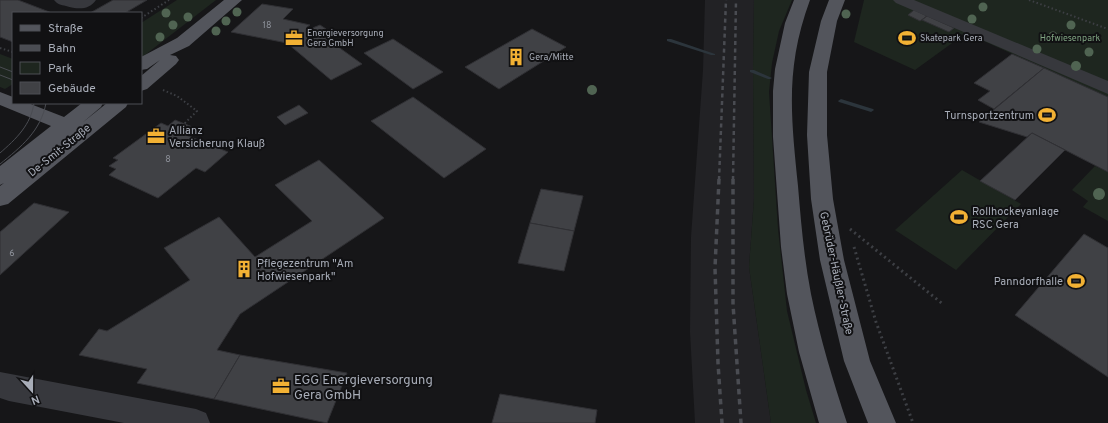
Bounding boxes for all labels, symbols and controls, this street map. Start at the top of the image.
legend [12,12,142,104]
house number: 18 [263,20,271,31]
text: Straße [48,21,83,37]
office icon: Energieversorgung Gera GmbH [284,28,304,48]
place label: Energieversorgung Gera GmbH [307,28,384,49]
sports icon: Skatepark Gera [897,28,917,48]
place label: Skatepark Gera [920,33,983,44]
park label: Hofwiesenpark [1040,33,1100,44]
text: Bahn [48,41,76,57]
building icon: Gera/Mitte [506,47,526,67]
place label: Gera/Mitte [529,52,574,63]
text: Park [48,61,73,77]
text: Gebäude [48,81,96,97]
sports icon: Turnsportzentrum [1037,105,1057,125]
place label: Turnsportzentrum [944,109,1034,123]
street label: De-Smit-Straße [26,121,94,180]
place label: Allianz Versicherung Klauß [169,124,265,151]
office icon: Allianz Versicherung Klauß [146,126,166,146]
house number: 8 [165,154,171,165]
place label: Rollhockeyanlage RSC Gera [972,205,1059,232]
sports icon: Rollhockeyanlage RSC Gera [949,207,969,227]
street label: Gebrüder-Häußler-Straße [816,210,856,336]
house number: 6 [9,248,15,259]
place label: Pflegezentrum "Am Hofwiesenpark" [257,257,353,284]
building icon: Pflegezentrum "Am Hofwiesenpark" [234,259,254,279]
sports icon: Panndorfhalle [1066,271,1086,291]
place label: Panndorfhalle [994,275,1063,289]
north arrow [12,371,52,411]
place label: EGG Energieversorgung Gera GmbH [294,373,433,404]
office icon: EGG Energieversorgung Gera GmbH [271,376,291,396]
text: N [29,391,41,407]

